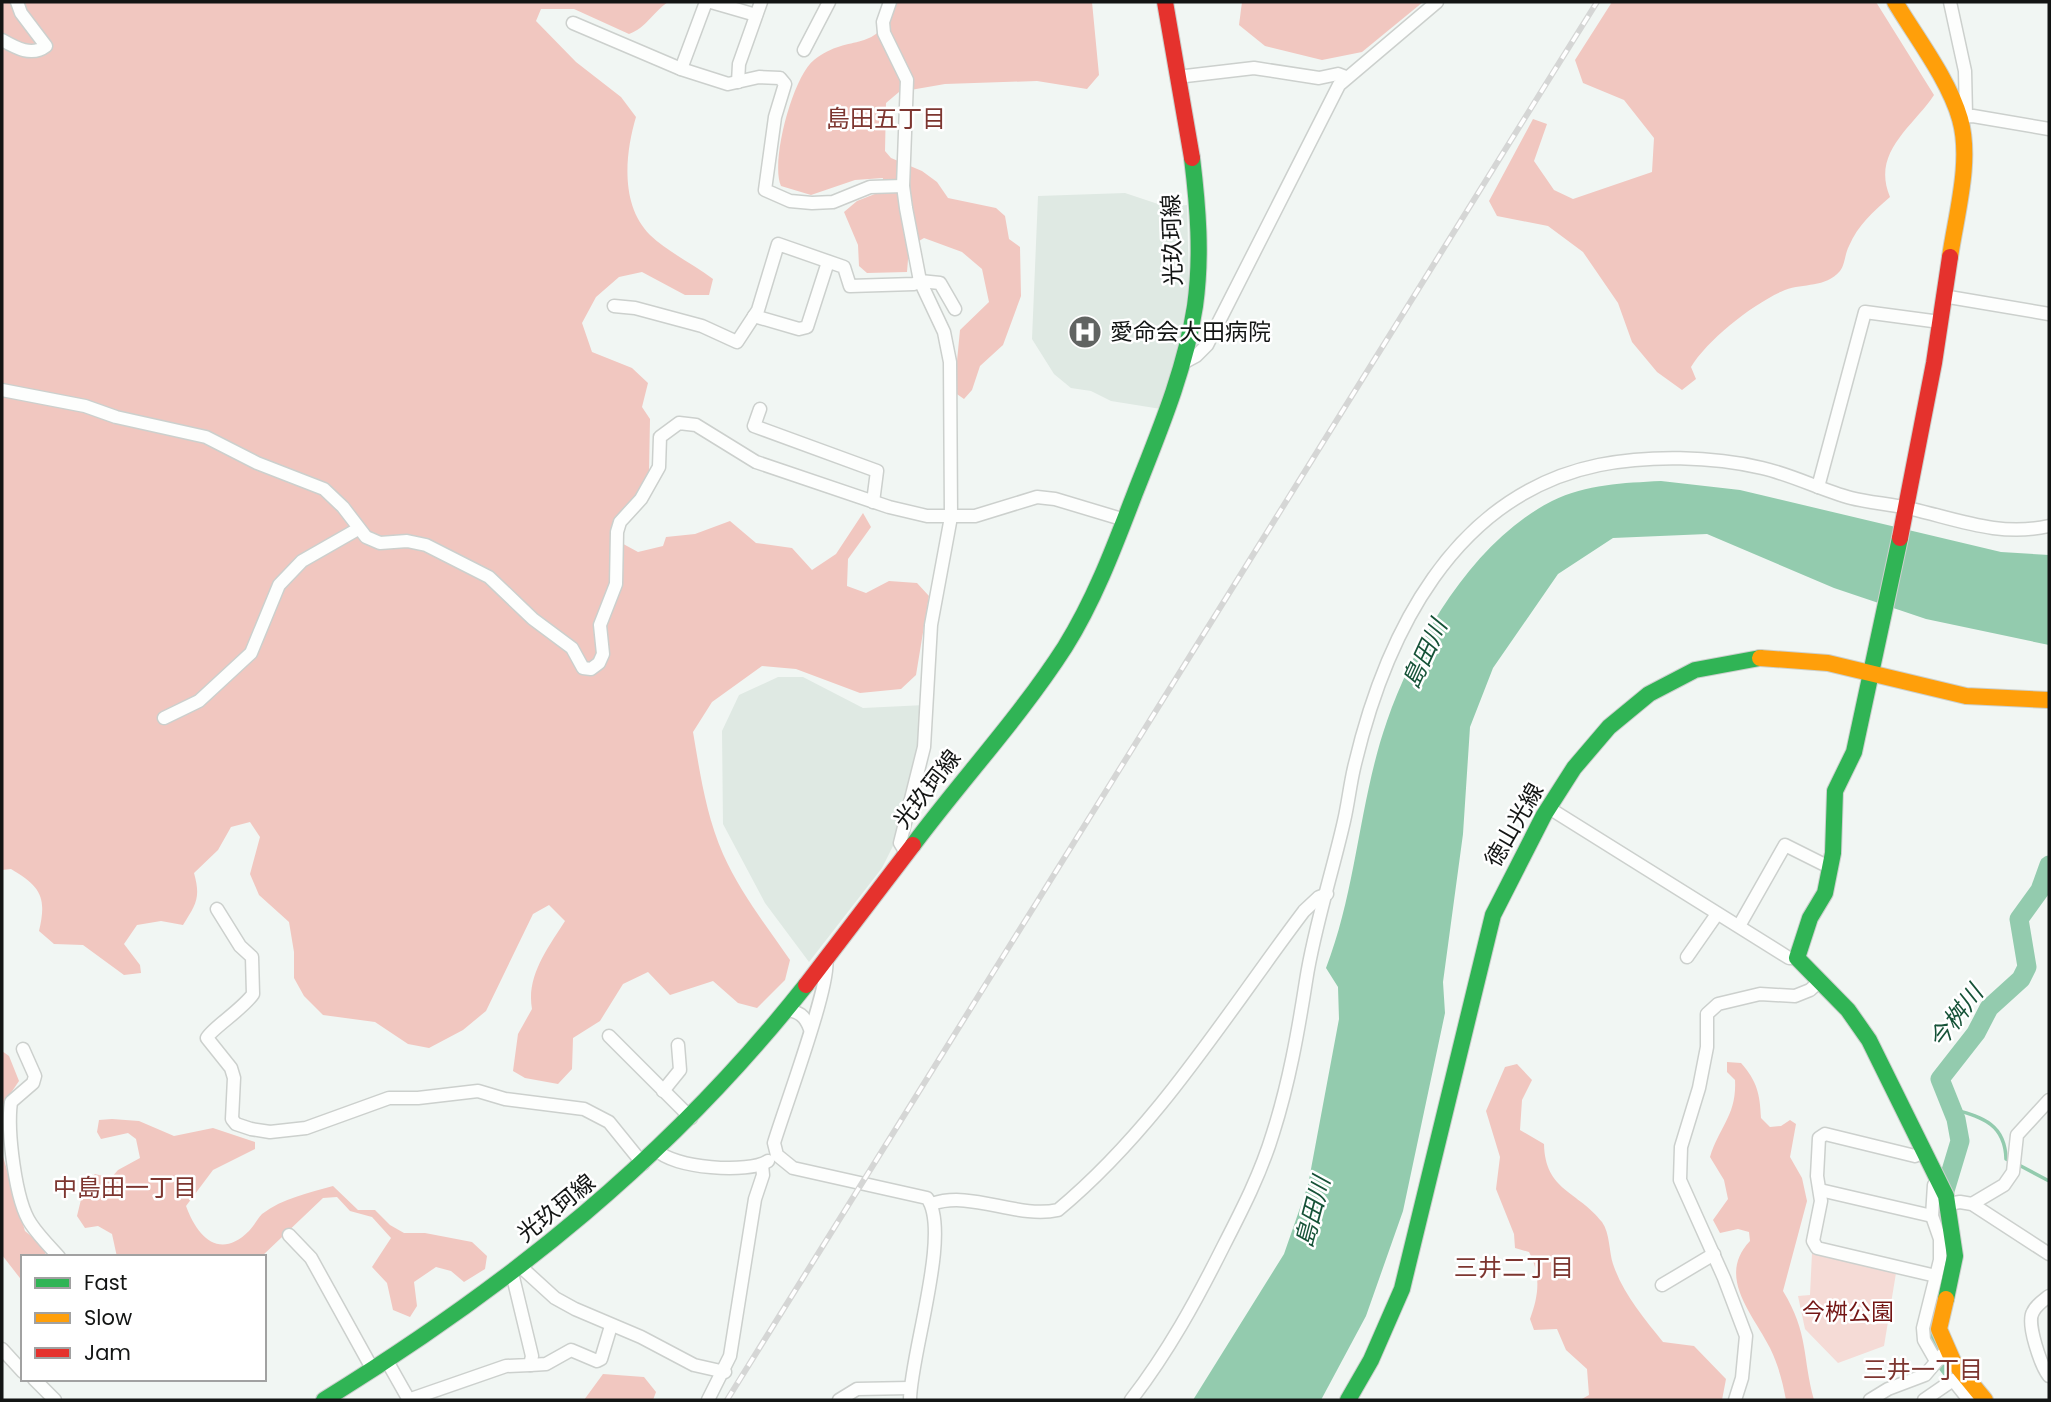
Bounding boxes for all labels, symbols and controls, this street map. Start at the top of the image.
district label: 島田五丁目 [826,102,946,135]
street label: 光玖珂線 [1154,193,1190,287]
hospital icon: 愛命会大田病院 [1066,313,1104,351]
place label: 愛命会大田病院 [1110,316,1271,348]
water label: 島田川 [1394,611,1456,693]
street label: 光玖珂線 [886,743,968,835]
street label: 徳山光線 [1477,777,1551,873]
water label: 今桝川 [1921,976,1992,1055]
street label: 光玖珂線 [510,1167,602,1249]
water label: 島田川 [1287,1170,1339,1251]
district label: 中島田一丁目 [53,1171,197,1204]
district label: 三井二丁目 [1454,1251,1574,1284]
legend [21,1255,266,1381]
text: Fast [84,1268,127,1297]
park label: 今桝公園 [1802,1296,1894,1328]
text: Slow [84,1303,132,1332]
text: Jam [84,1338,131,1367]
district label: 三井一丁目 [1863,1353,1983,1386]

